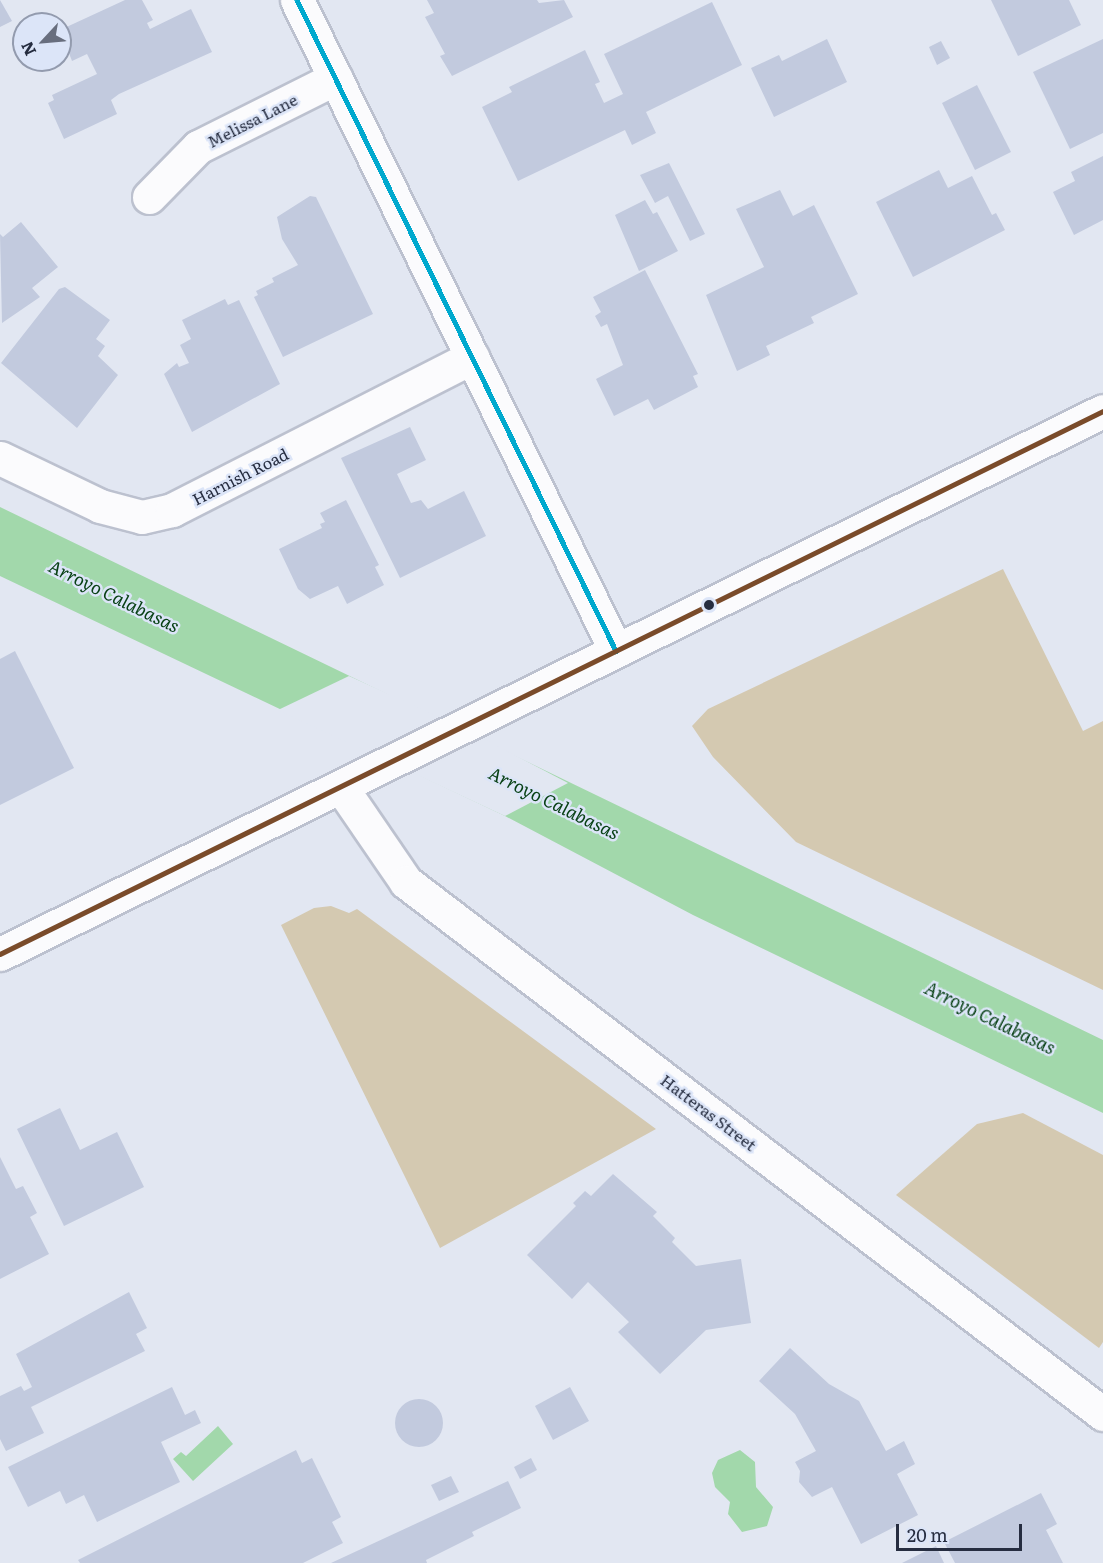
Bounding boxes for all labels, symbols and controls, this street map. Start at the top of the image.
north arrow [12,12,72,72]
text: N [14,38,41,60]
street label: Melissa Lane [204,89,300,151]
street label: Harnish Road [189,444,291,508]
water label: Arroyo Calabasas [45,555,183,637]
unlabelled marker [703,599,715,611]
water label: Arroyo Calabasas [485,762,623,844]
water label: Arroyo Calabasas [921,977,1059,1059]
street label: Hatteras Street [657,1070,761,1154]
scale bar [899,1512,1025,1550]
text: 20 m [907,1521,948,1548]

